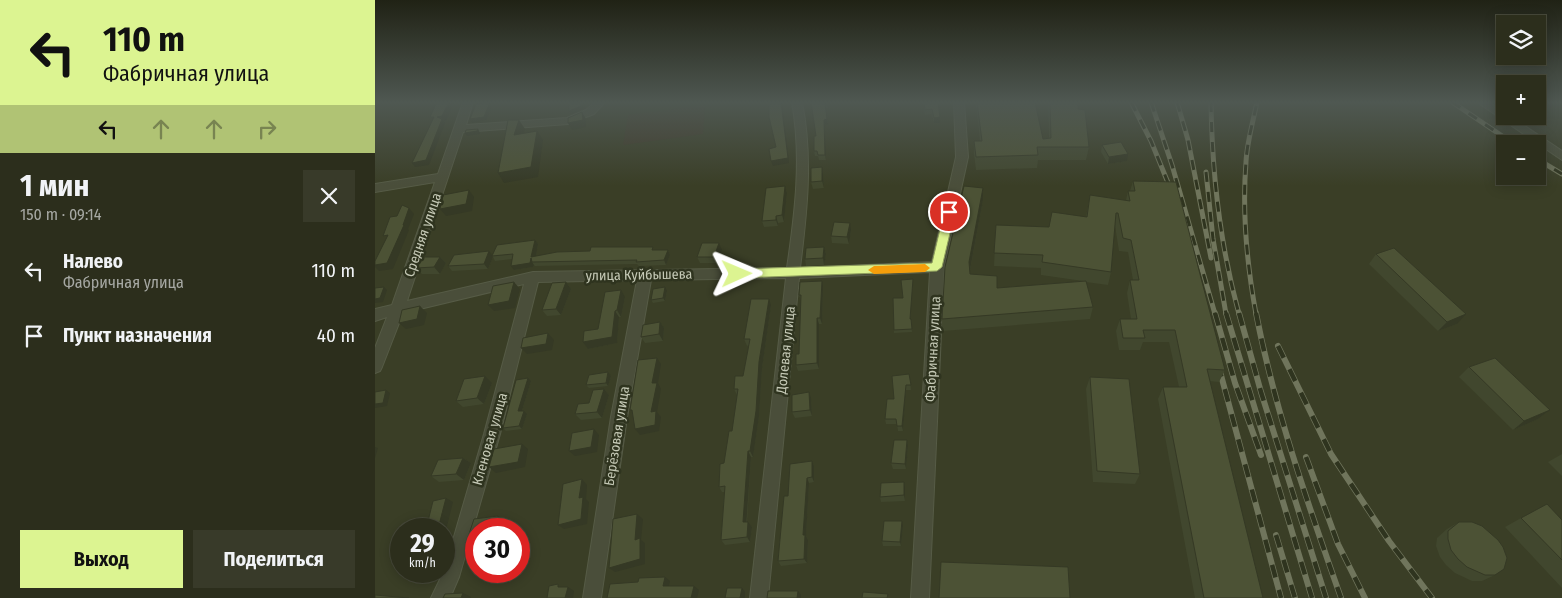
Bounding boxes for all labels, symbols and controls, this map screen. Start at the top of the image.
map controls [1496,15,1546,185]
button: layers [1496,15,1546,65]
text: 110 m [103,18,185,60]
icon: left [20,20,85,85]
text: Фабричная улица [103,60,269,87]
button: + [1496,75,1546,125]
icon: left [94,115,122,143]
icon: ahead [147,115,175,143]
icon: ahead [200,115,228,143]
icon: right [253,115,281,143]
button: − [1496,135,1546,185]
text: 1 мин [20,168,89,204]
button: close [303,170,355,222]
street label: Средняя улица [401,190,445,279]
pin [928,191,970,233]
icon: arrive [935,198,963,226]
text: 150 m · 09:14 [20,205,102,224]
position arrow [710,247,762,299]
text: Налево [63,250,123,273]
icon: left [20,257,48,285]
text: 110 m [311,259,355,282]
street label: улица Куйбышева [585,266,693,284]
text: Фабричная улица [63,273,184,292]
street label: Фабричная улица [922,296,944,402]
street label: Долевая улица [773,305,799,396]
icon: arrive [20,322,48,350]
text: Пункт назначения [63,324,212,347]
text: 40 m [317,324,355,347]
street label: Берёзовая улица [601,385,633,487]
street label: Кленовая улица [469,391,511,487]
speed limit sign: 30 [465,518,530,583]
text: 29 [410,529,435,559]
button: Выход [20,530,183,588]
button: Поделиться [193,530,355,588]
text: km/h [409,556,436,570]

